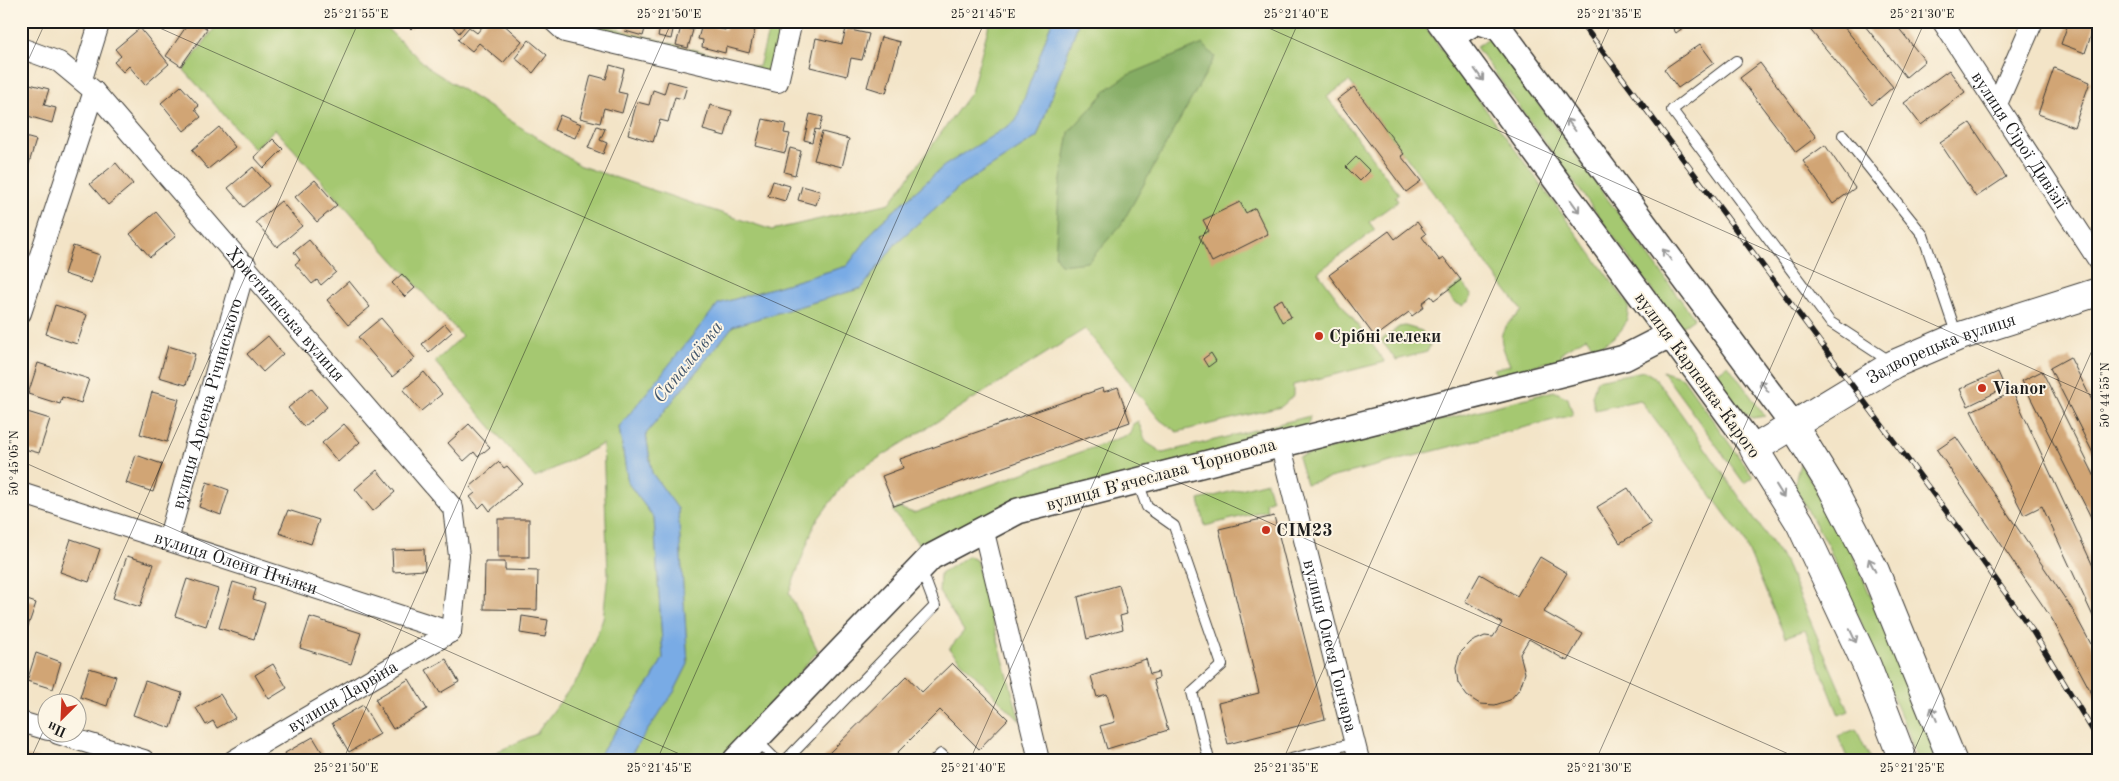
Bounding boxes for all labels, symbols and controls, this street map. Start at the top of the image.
text: 25°21'55"E [324,8,388,21]
text: 25°21'50"E [637,8,701,21]
text: 25°21'45"E [951,8,1015,21]
text: 25°21'40"E [1264,8,1328,21]
text: 25°21'35"E [1577,8,1641,21]
text: 25°21'30"E [1890,8,1954,21]
one-way arrow [1474,68,1484,82]
street label: вулиця Сірої Дивізії [1968,69,2070,212]
one-way arrow [1565,119,1576,132]
one-way arrow [1569,199,1580,212]
street label: Християнська вулиця [222,244,348,385]
one-way arrow [1662,249,1673,262]
street label: вулиця Карпенка-Карого [1631,289,1763,462]
street label: вулиця Арсена Річинського [169,296,246,511]
street label: Задворецька вулиця [1864,311,2018,388]
water label: Сапалаївка [650,318,728,407]
place label: Срібні лелеки [1329,328,1441,346]
marker: Срібні лелеки [1313,330,1325,342]
text: 50°44'55"N [2099,362,2112,428]
one-way arrow [1759,379,1769,393]
place label: Vianor [1992,380,2046,398]
marker: Vianor [1976,382,1988,394]
text: 50°45'05"N [8,430,21,496]
street label: вулиця Вʼячеслава Чорновола [1044,436,1278,514]
one-way arrow [1775,483,1785,497]
place label: СІМ23 [1276,522,1333,540]
marker: СІМ23 [1260,524,1272,536]
street label: вулиця Олени Пчілки [152,529,319,598]
one-way arrow [1867,557,1877,572]
street label: вулиця Олеся Гончара [1299,558,1360,734]
one-way arrow [1849,628,1858,643]
street label: вулиця Дарвіна [285,658,401,736]
north arrow [38,694,88,744]
one-way arrow [1929,707,1938,723]
text: Пн [45,719,69,739]
text: 25°21'50"E [314,762,378,775]
text: 25°21'45"E [627,762,691,775]
text: 25°21'40"E [941,762,1005,775]
text: 25°21'35"E [1254,762,1318,775]
text: 25°21'30"E [1567,762,1631,775]
text: 25°21'25"E [1880,762,1944,775]

